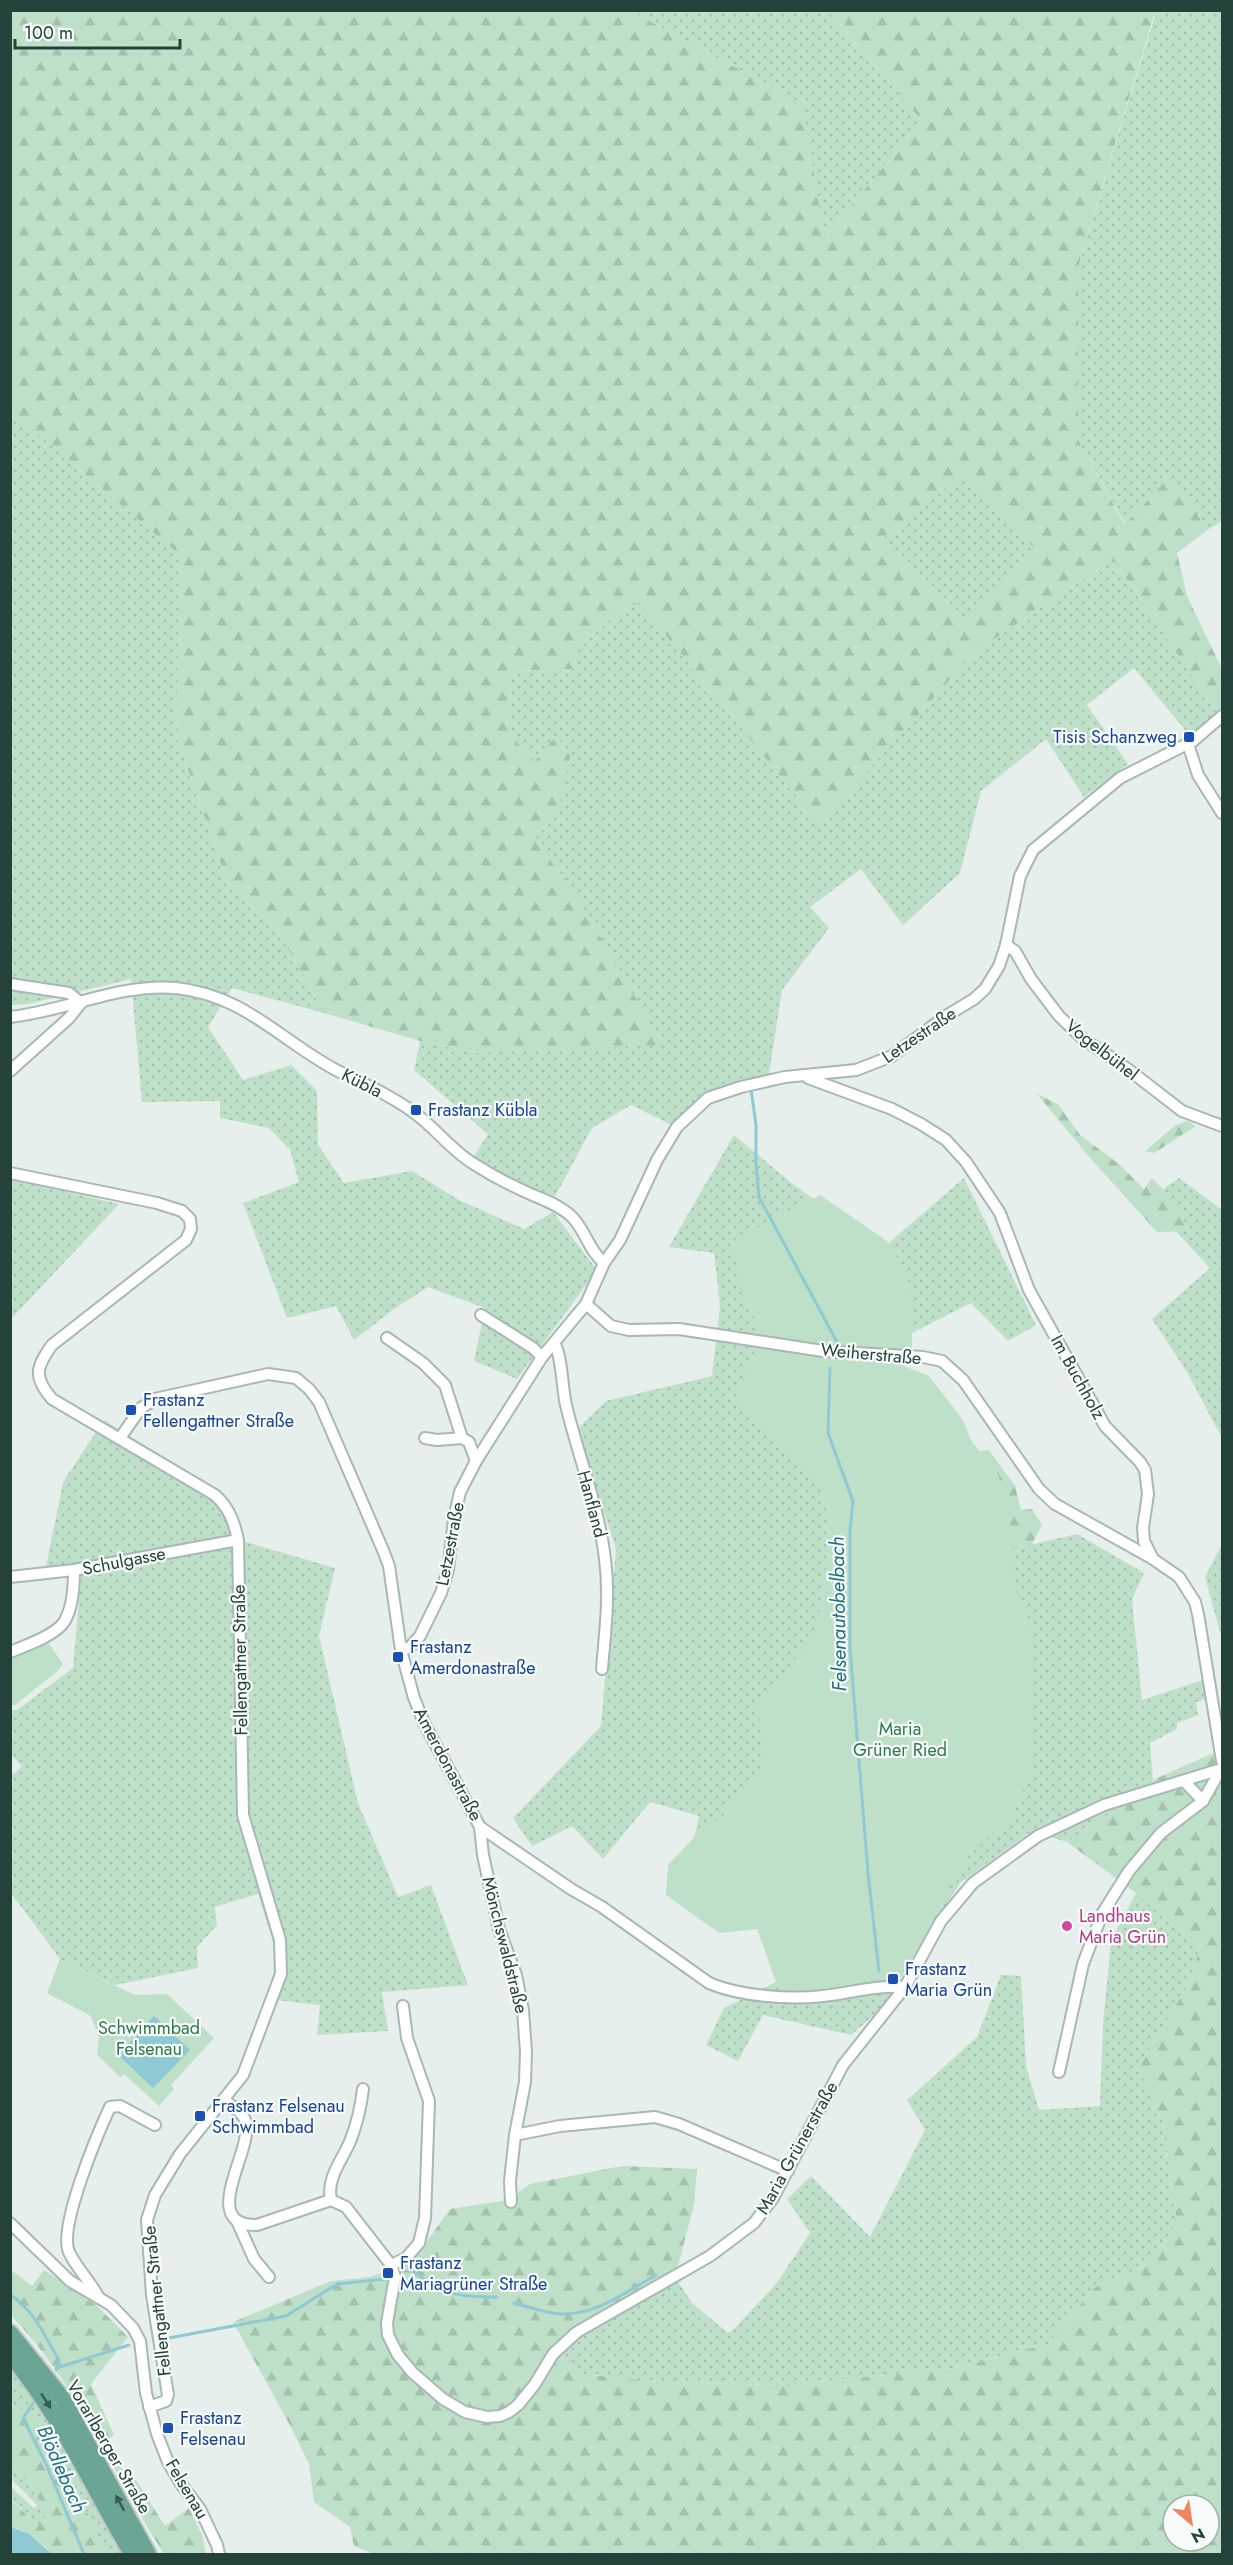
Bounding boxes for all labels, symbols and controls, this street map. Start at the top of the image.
scale bar [15,12,180,50]
text: 100 m [24,20,73,46]
place label: Tisis Schanzweg [1053,724,1177,750]
marker: Tisis Schanzweg [1182,730,1196,744]
street label: Letzestraße [877,1001,961,1069]
street label: Vogelbühel [1060,1013,1144,1087]
street label: Kübla [337,1062,387,1104]
place label: Frastanz Kübla [428,1097,538,1123]
marker: Frastanz Kübla [409,1103,423,1117]
street label: Im Buchholz [1044,1330,1112,1425]
street label: Weiherstraße [820,1337,922,1371]
place label: Frastanz Fellengattner Straße [143,1387,294,1434]
marker: Frastanz Fellengattner Straße [124,1403,138,1417]
street label: Hanfland [571,1467,613,1541]
street label: Letzestraße [429,1500,471,1588]
water label: Felsenautobelbach [823,1536,854,1692]
street label: Schulgasse [80,1540,168,1582]
street label: Fellengattner Straße [226,1584,254,1736]
place label: Frastanz Amerdonastraße [410,1634,535,1681]
marker: Frastanz Amerdonastraße [391,1650,405,1664]
street label: Amerdonastraße [407,1703,489,1825]
park label: Maria Grüner Ried [853,1716,947,1763]
street label: Mönchswaldstraße [475,1874,535,2016]
place label: Landhaus Maria Grün [1079,1903,1166,1950]
marker: Landhaus Maria Grün [1060,1919,1074,1933]
place label: Frastanz Maria Grün [905,1956,992,2003]
marker: Frastanz Maria Grün [886,1972,900,1986]
park label: Schwimmbad Felsenau [98,2015,200,2062]
street label: Maria Grünerstraße [750,2077,844,2219]
place label: Frastanz Felsenau Schwimmbad [212,2093,345,2140]
marker: Frastanz Felsenau Schwimmbad [193,2109,207,2123]
street label: Fellengattner Straße [136,2225,178,2377]
place label: Frastanz Mariagrüner Straße [400,2250,547,2297]
marker: Frastanz Mariagrüner Straße [381,2266,395,2280]
street label: Vorarlberger Straße [60,2375,158,2519]
one-way arrow [40,2393,51,2409]
place label: Frastanz Felsenau [180,2405,246,2452]
water label: Blödlebach [29,2421,94,2518]
marker: Frastanz Felsenau [161,2421,175,2435]
street label: Felsenau [159,2454,215,2524]
north arrow [1161,2493,1221,2553]
one-way arrow [115,2495,125,2512]
text: N [1187,2523,1209,2549]

